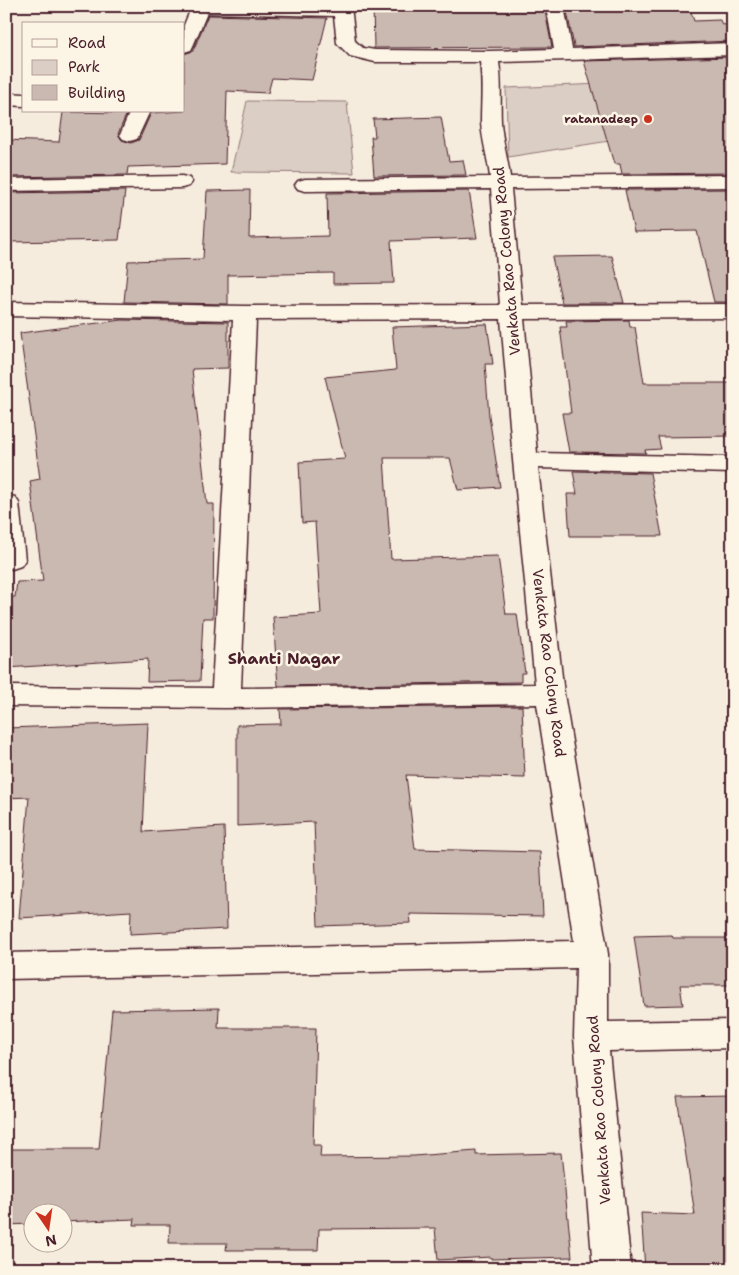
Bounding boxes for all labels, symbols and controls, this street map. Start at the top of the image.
legend [22,22,185,112]
text: Road [68,33,106,53]
text: Park [68,57,100,77]
text: Building [68,83,125,103]
place label: ratanadeep [564,111,638,127]
marker: ratanadeep [642,113,654,125]
street label: Venkata Rao Colony Road [489,165,525,356]
street label: Venkata Rao Colony Road [528,568,571,759]
district label: Shanti Nagar [228,648,341,669]
street label: Venkata Rao Colony Road [582,1014,616,1205]
north arrow [22,1202,72,1252]
text: N [43,1231,58,1251]

